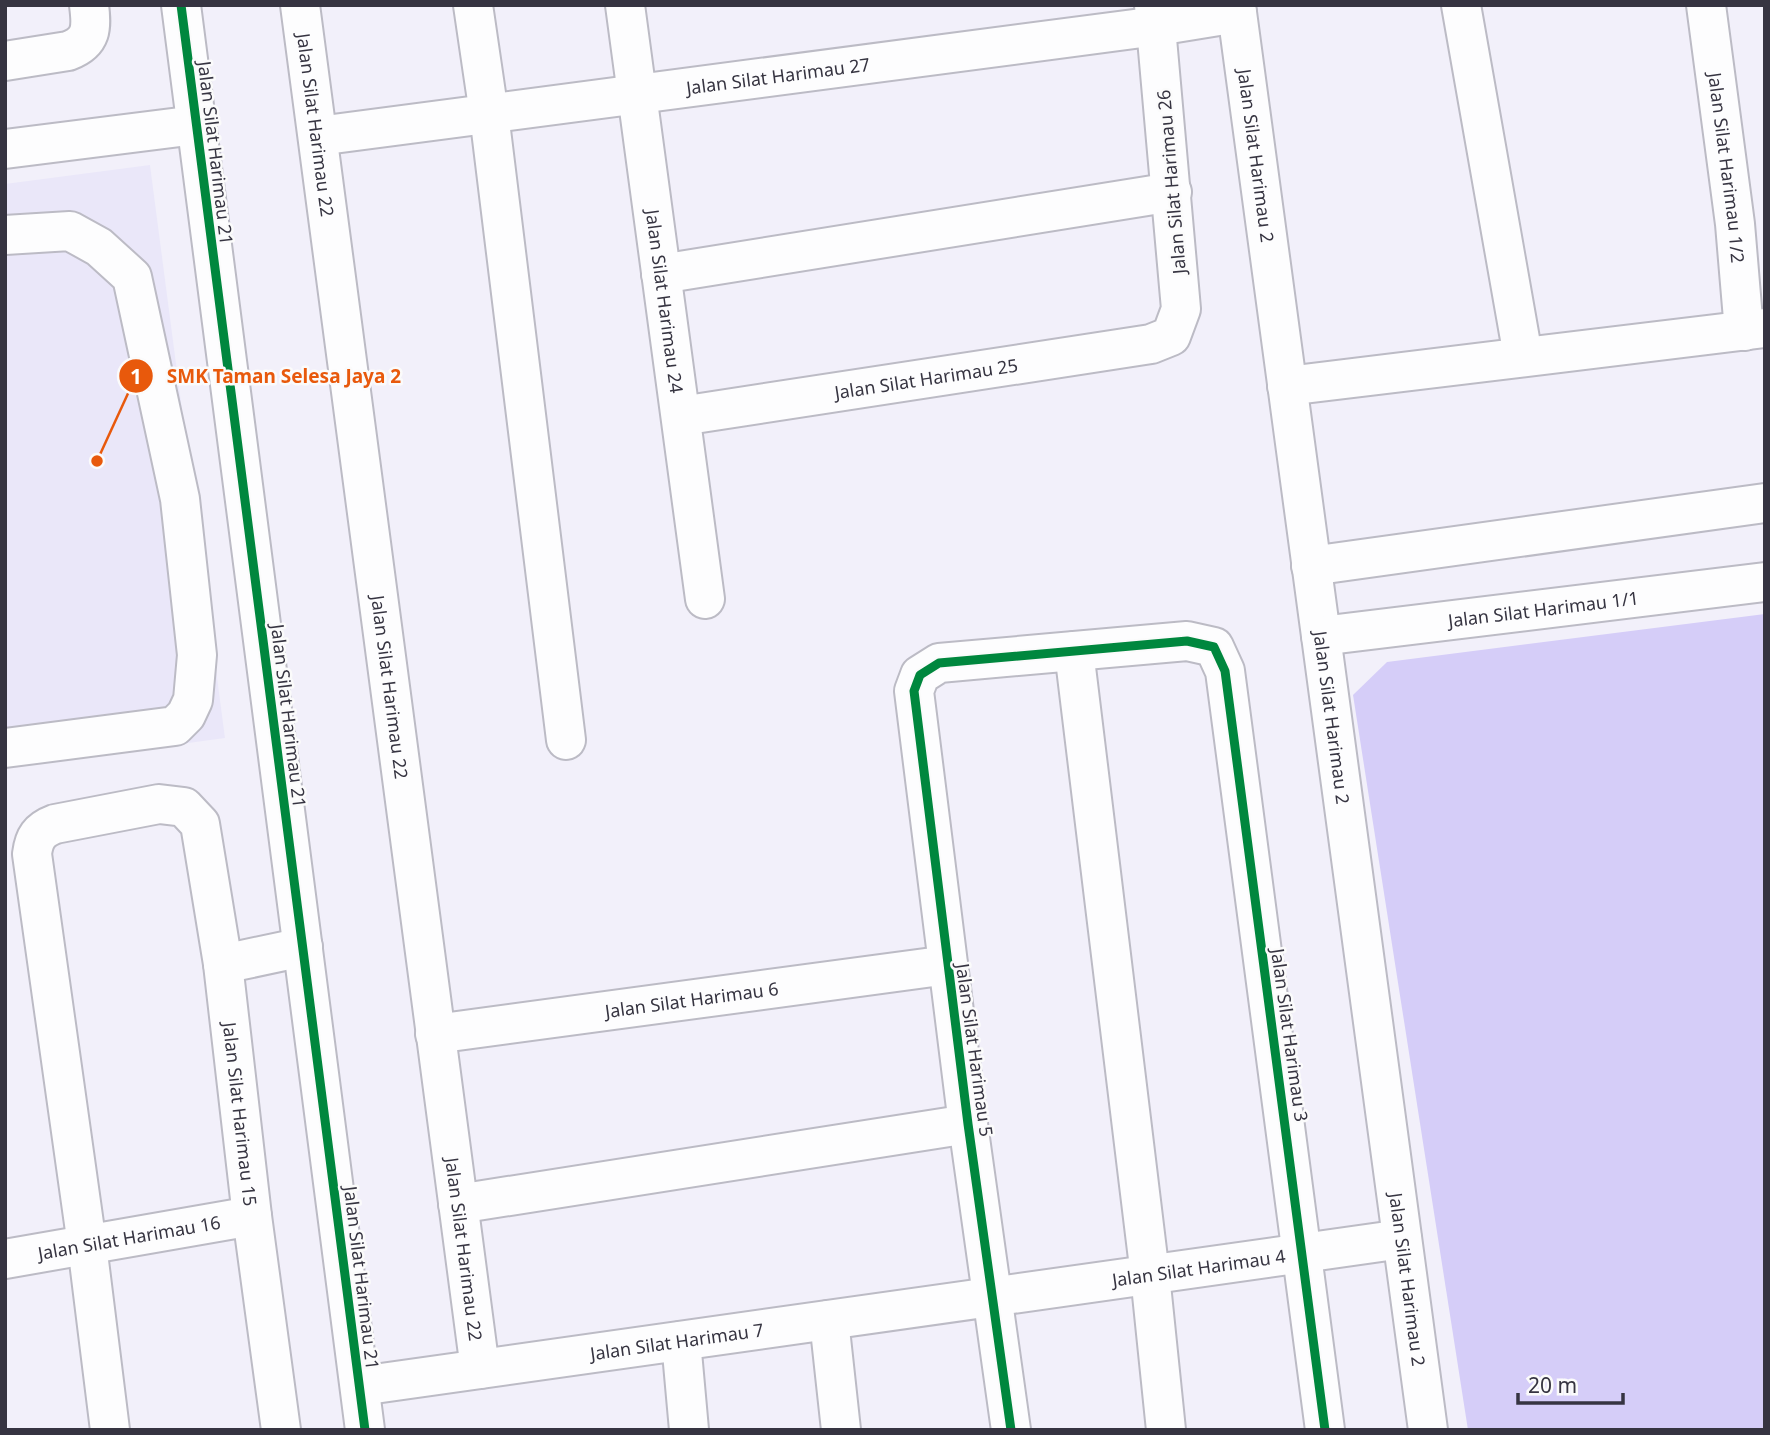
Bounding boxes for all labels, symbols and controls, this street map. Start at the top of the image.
street label: Jalan Silat Harimau 22 [292,30,340,218]
street label: Jalan Silat Harimau 27 [683,52,871,100]
street label: Jalan Silat Harimau 21 [193,58,239,246]
street label: Jalan Silat Harimau 2 [1232,65,1280,244]
street label: Jalan Silat Harimau 1/2 [1703,69,1750,264]
street label: Jalan Silat Harimau 26 [1151,89,1191,277]
street label: Jalan Silat Harimau 24 [640,206,689,395]
street label: Jalan Silat Harimau 25 [831,353,1019,405]
callout: SMK Taman Selesa Jaya 2 [118,356,415,396]
text: 1 [130,362,142,390]
text: SMK Taman Selesa Jaya 2 [167,363,401,389]
street label: Jalan Silat Harimau 1/1 [1445,585,1640,633]
street label: Jalan Silat Harimau 22 [366,592,414,780]
street label: Jalan Silat Harimau 21 [266,621,312,809]
street label: Jalan Silat Harimau 2 [1308,627,1356,806]
street label: Jalan Silat Harimau 3 [1266,945,1314,1123]
street label: Jalan Silat Harimau 5 [951,960,999,1138]
street label: Jalan Silat Harimau 6 [602,976,780,1023]
street label: Jalan Silat Harimau 15 [218,1019,263,1207]
street label: Jalan Silat Harimau 22 [440,1154,488,1342]
street label: Jalan Silat Harimau 21 [339,1183,385,1371]
street label: Jalan Silat Harimau 2 [1384,1189,1431,1368]
street label: Jalan Silat Harimau 16 [34,1210,222,1265]
street label: Jalan Silat Harimau 4 [1109,1244,1287,1292]
street label: Jalan Silat Harimau 7 [587,1317,765,1366]
scale bar [1518,1362,1623,1406]
text: 20 m [1528,1371,1577,1399]

